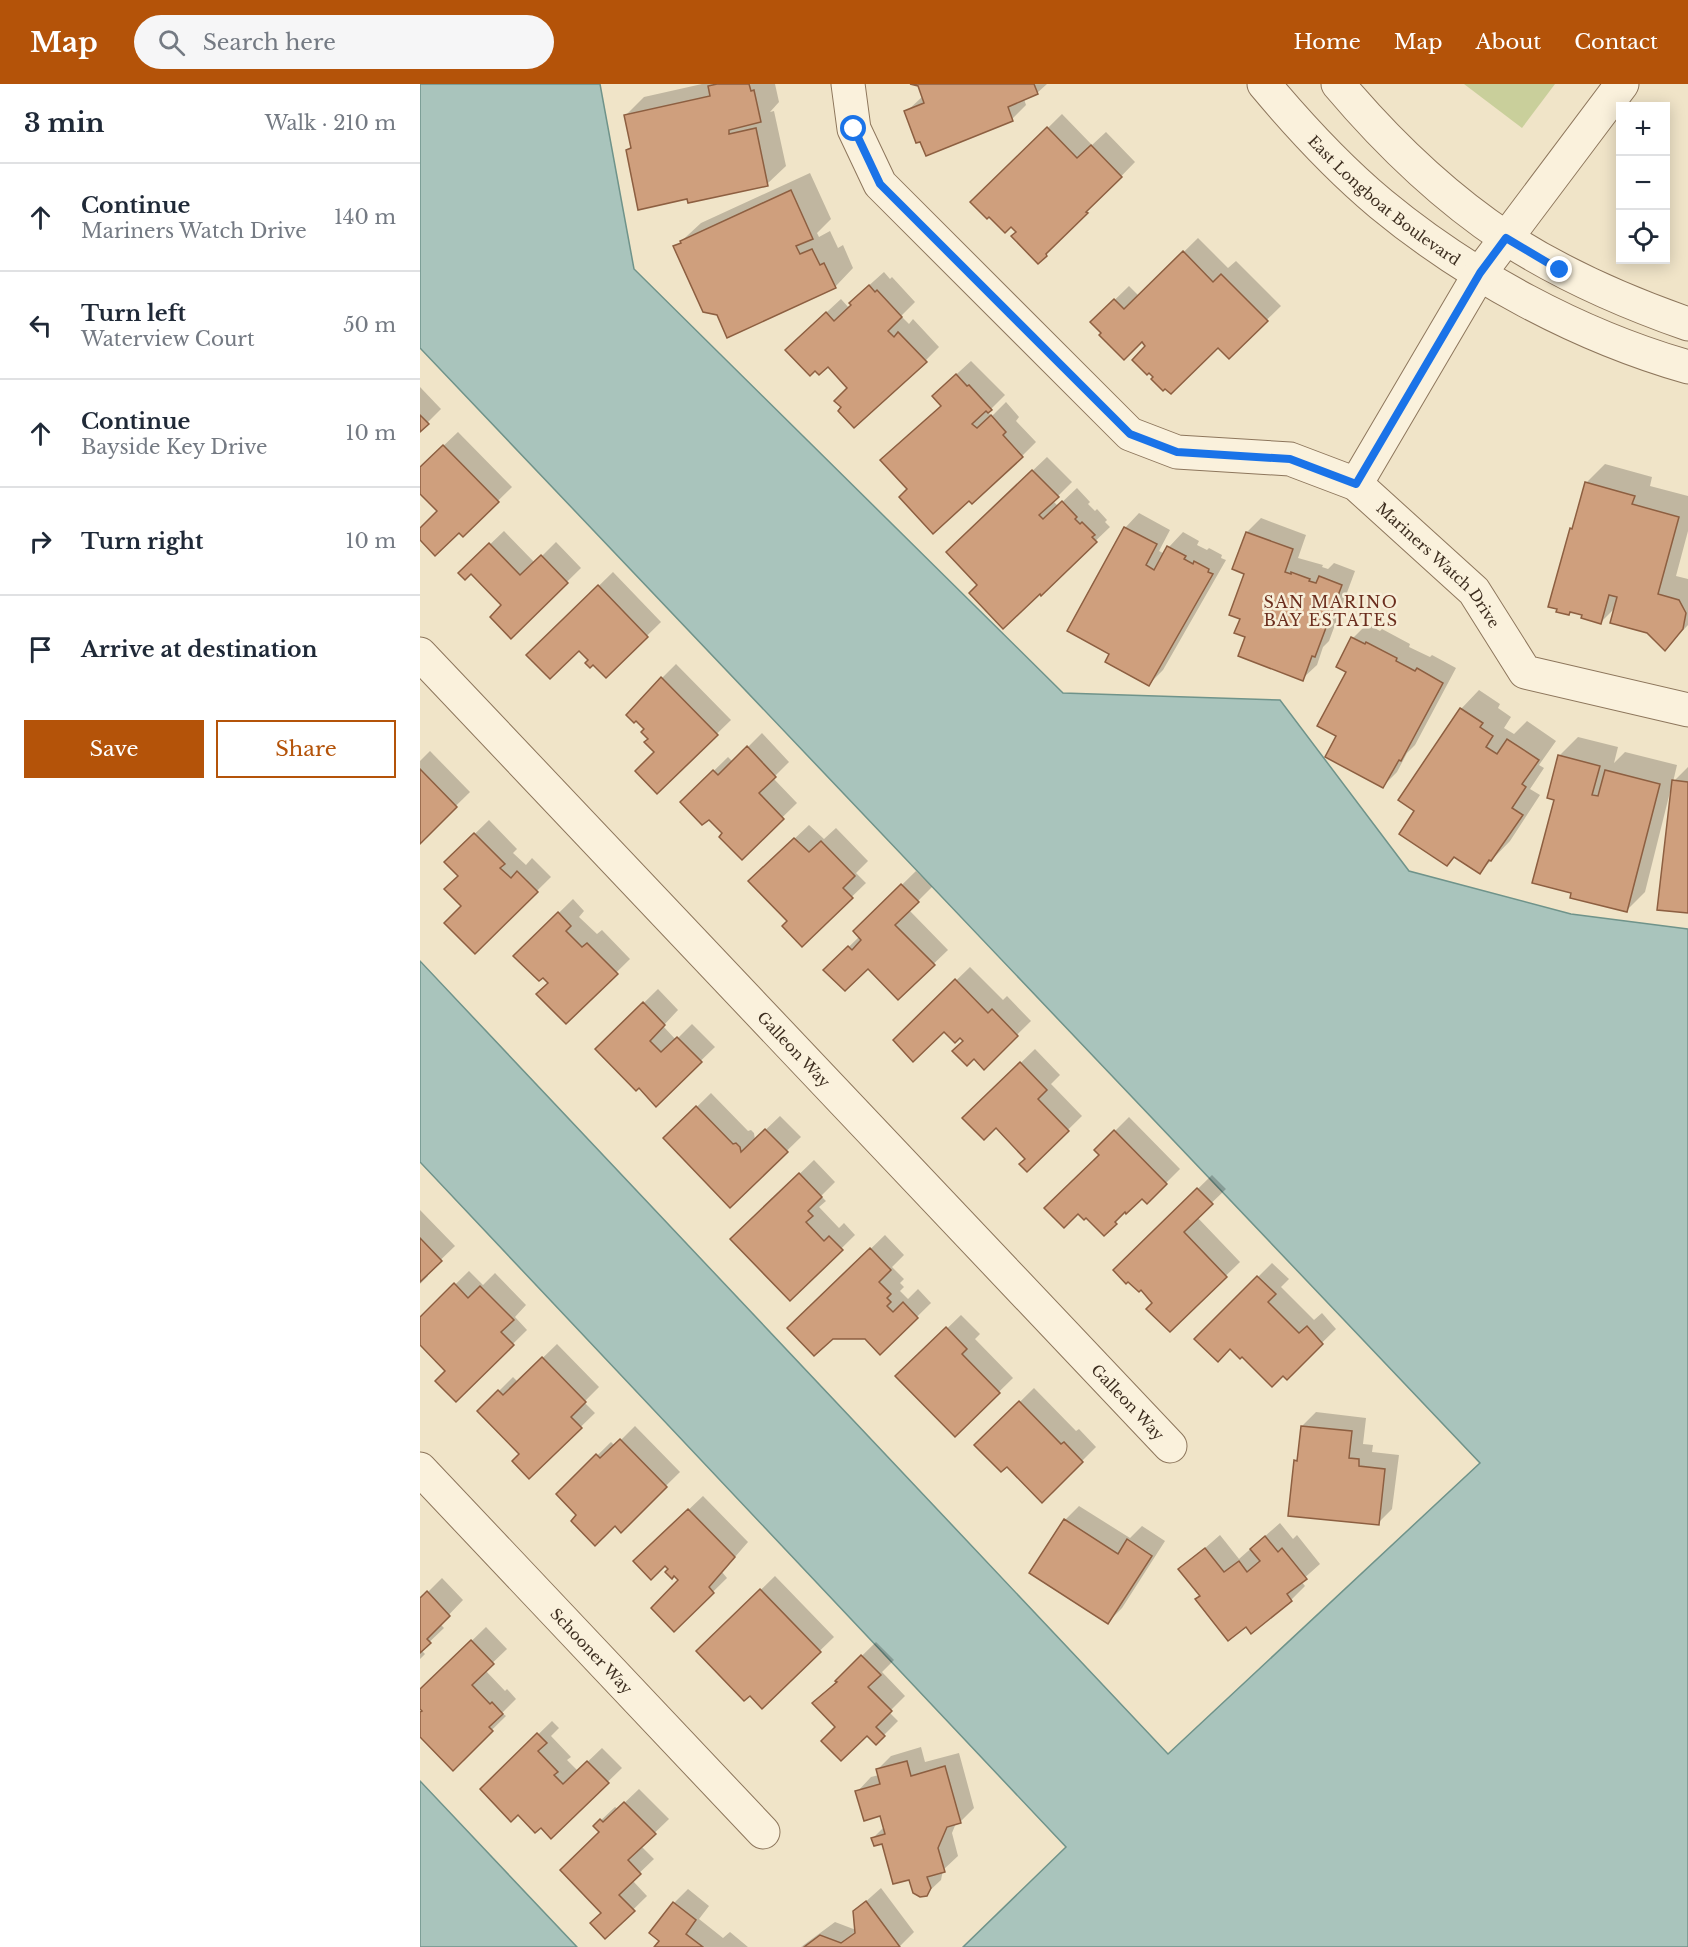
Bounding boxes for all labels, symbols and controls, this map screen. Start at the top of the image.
search box [134,15,554,69]
text: Map [30,25,98,60]
icon: search [155,26,188,59]
text: Search here [203,29,336,56]
text: Home [1294,29,1361,55]
text: Map [1394,29,1442,55]
text: About [1475,29,1541,55]
text: Contact [1574,29,1658,55]
map controls [1616,102,1670,264]
button: + [1616,102,1670,156]
text: 3 min [24,107,105,139]
text: Walk · 210 m [265,111,396,135]
route start [840,115,866,141]
street label: East Longboat Boulevard [1304,131,1464,269]
button: − [1616,156,1670,210]
text: Continue [81,192,190,219]
icon: ahead [24,201,57,234]
text: 140 m [334,205,396,229]
button: locate [1616,210,1670,264]
text: Mariners Watch Drive [81,219,307,243]
route end [1546,256,1572,282]
text: Turn left [81,300,186,327]
icon: left [24,309,57,342]
text: 50 m [343,313,396,337]
text: Waterview Court [81,327,254,351]
text: Continue [81,408,190,435]
icon: ahead [24,417,57,450]
text: 10 m [346,421,396,445]
text: Bayside Key Drive [81,435,268,459]
street label: Mariners Watch Drive [1373,498,1504,631]
icon: right [24,525,57,558]
text: Turn right [81,528,203,555]
text: 10 m [346,529,396,553]
district label: SAN MARINO BAY ESTATES [1264,592,1398,630]
icon: arrive [24,633,57,666]
text: Arrive at destination [81,636,318,663]
button: Save [24,720,204,778]
button: Share [216,720,396,778]
street label: Galleon Way [754,1007,835,1091]
street label: Galleon Way [1088,1360,1169,1444]
street label: Schooner Way [547,1604,637,1698]

